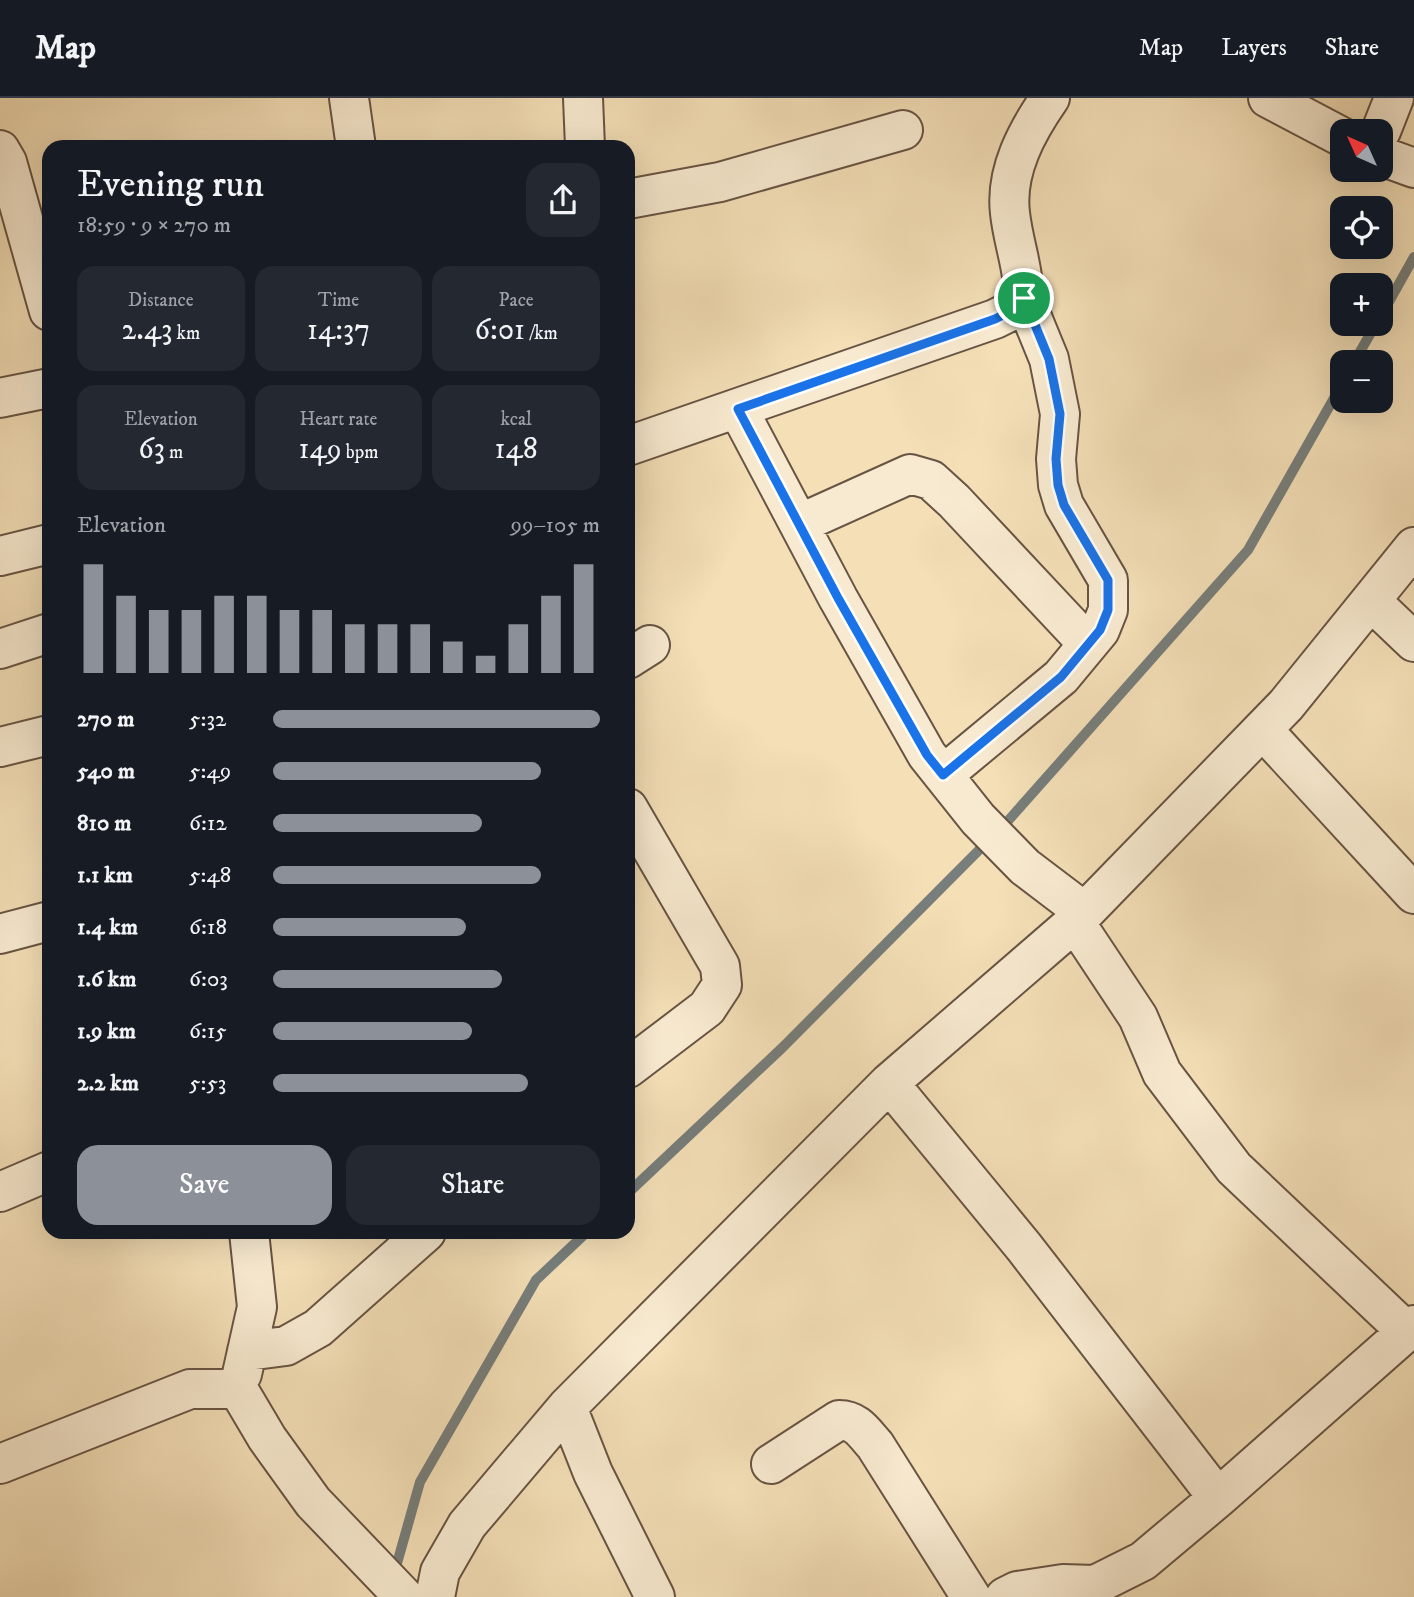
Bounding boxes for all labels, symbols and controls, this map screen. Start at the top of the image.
text: Map [35,28,96,69]
text: Map [1139,33,1183,63]
text: Layers [1221,33,1287,63]
text: Share [1325,33,1379,63]
north arrow [1330,119,1393,182]
map controls [1330,119,1393,413]
text: Evening run [77,161,264,209]
button: share [526,163,600,237]
button: locate [1330,196,1393,259]
text: 18:59 · 9 × 270 m [77,211,231,240]
pin [994,268,1054,328]
button: + [1330,273,1393,336]
icon: arrive [1005,279,1043,317]
text: Distance [128,289,194,312]
text: Time [318,289,359,312]
text: Pace [499,289,534,312]
text: 2.43 [121,312,172,349]
text: 14:37 [307,312,370,349]
text: 6:01 [474,312,525,349]
text: km [172,322,200,345]
text: /km [525,322,558,345]
button: − [1330,350,1393,413]
text: Elevation [124,408,198,431]
text: Heart rate [300,408,377,431]
text: kcal [501,408,532,431]
text: 63 [138,431,165,468]
text: 149 [298,431,342,468]
text: 148 [495,431,538,468]
text: m [165,441,183,464]
text: bpm [342,441,379,464]
text: Elevation [77,511,166,540]
text: 99–105 m [511,511,600,540]
text: 270 m [77,705,134,734]
text: 5:32 [189,705,226,734]
text: 540 m [77,757,135,786]
text: 5:49 [189,757,231,786]
text: 810 m [77,809,131,838]
text: 6:12 [189,809,227,838]
text: 1.1 km [77,861,133,890]
text: 5:48 [189,861,231,890]
text: 1.4 km [77,913,138,942]
text: 6:18 [189,913,227,942]
text: 1.6 km [77,965,136,994]
text: 6:03 [189,965,228,994]
text: 1.9 km [77,1017,136,1046]
text: 6:15 [189,1017,227,1046]
text: 2.2 km [77,1069,139,1098]
text: 5:53 [189,1069,226,1098]
button: Save [77,1145,332,1225]
button: Share [346,1145,600,1225]

